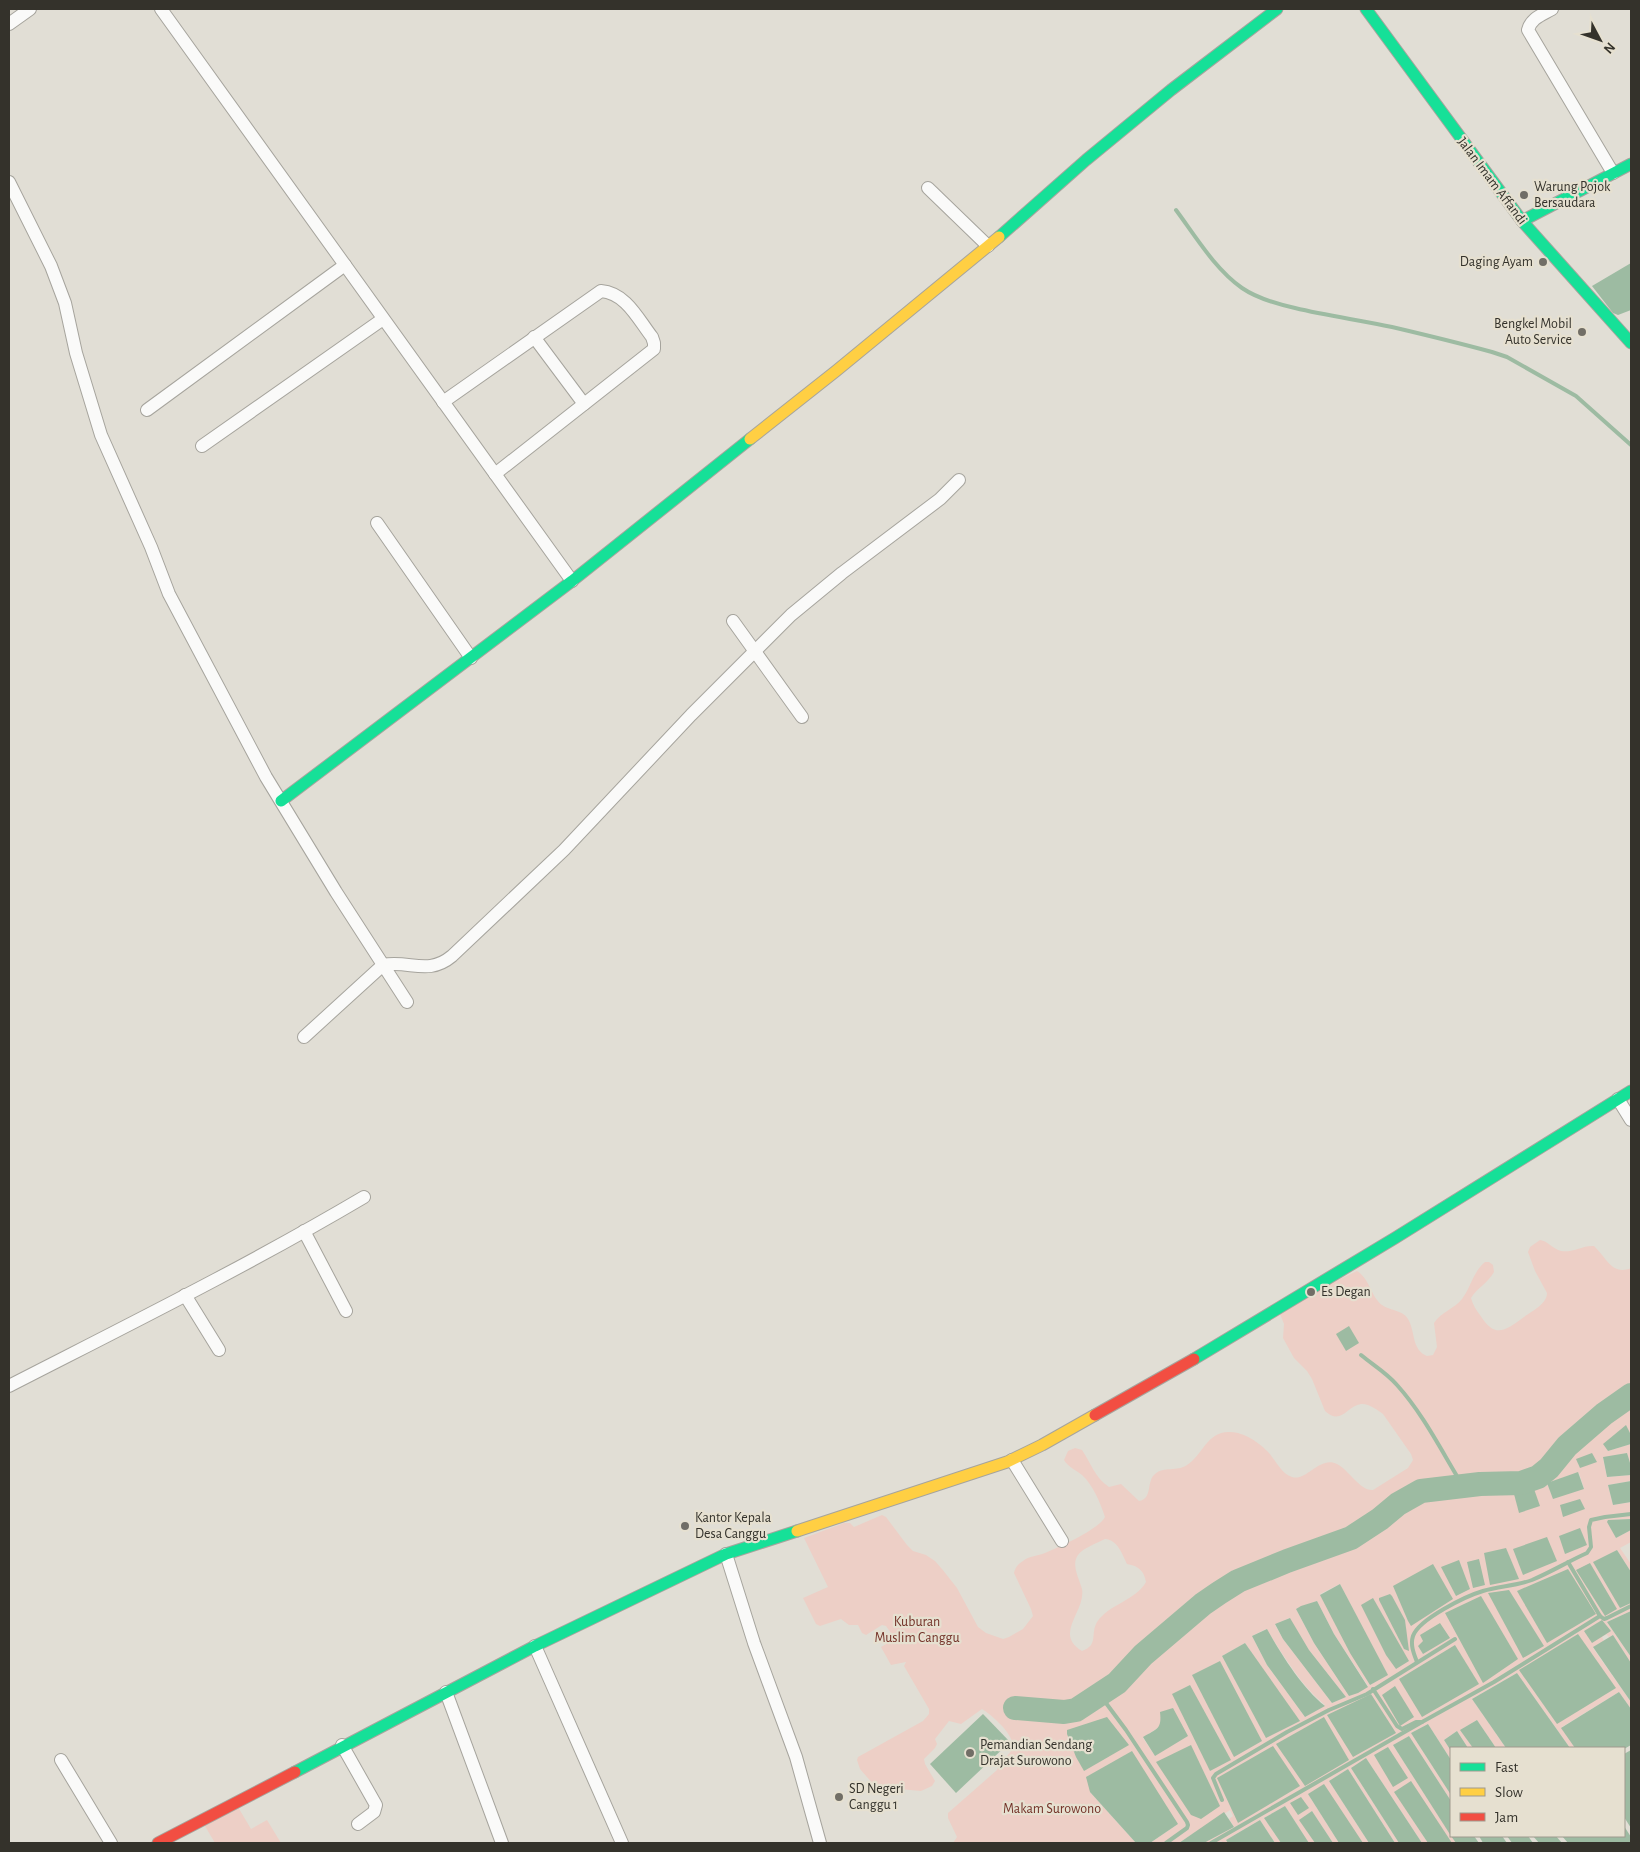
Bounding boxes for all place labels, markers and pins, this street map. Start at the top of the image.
place label: Warung Pojok Bersaudara [1534,180,1611,210]
marker: Warung Pojok Bersaudara [1518,189,1530,201]
place label: Daging Ayam [1460,255,1533,269]
marker: Daging Ayam [1537,256,1549,268]
place label: Bengkel Mobil Auto Service [1494,317,1572,347]
marker: Bengkel Mobil Auto Service [1576,326,1588,338]
place label: Es Degan [1321,1285,1371,1299]
marker: Es Degan [1305,1286,1317,1298]
place label: Kantor Kepala Desa Canggu [695,1511,772,1541]
marker: Kantor Kepala Desa Canggu [679,1520,691,1532]
place label: Pemandian Sendang Drajat Surowono [980,1738,1092,1768]
marker: Pemandian Sendang Drajat Surowono [964,1747,976,1759]
place label: SD Negeri Canggu 1 [849,1782,904,1812]
marker: SD Negeri Canggu 1 [833,1791,845,1803]

